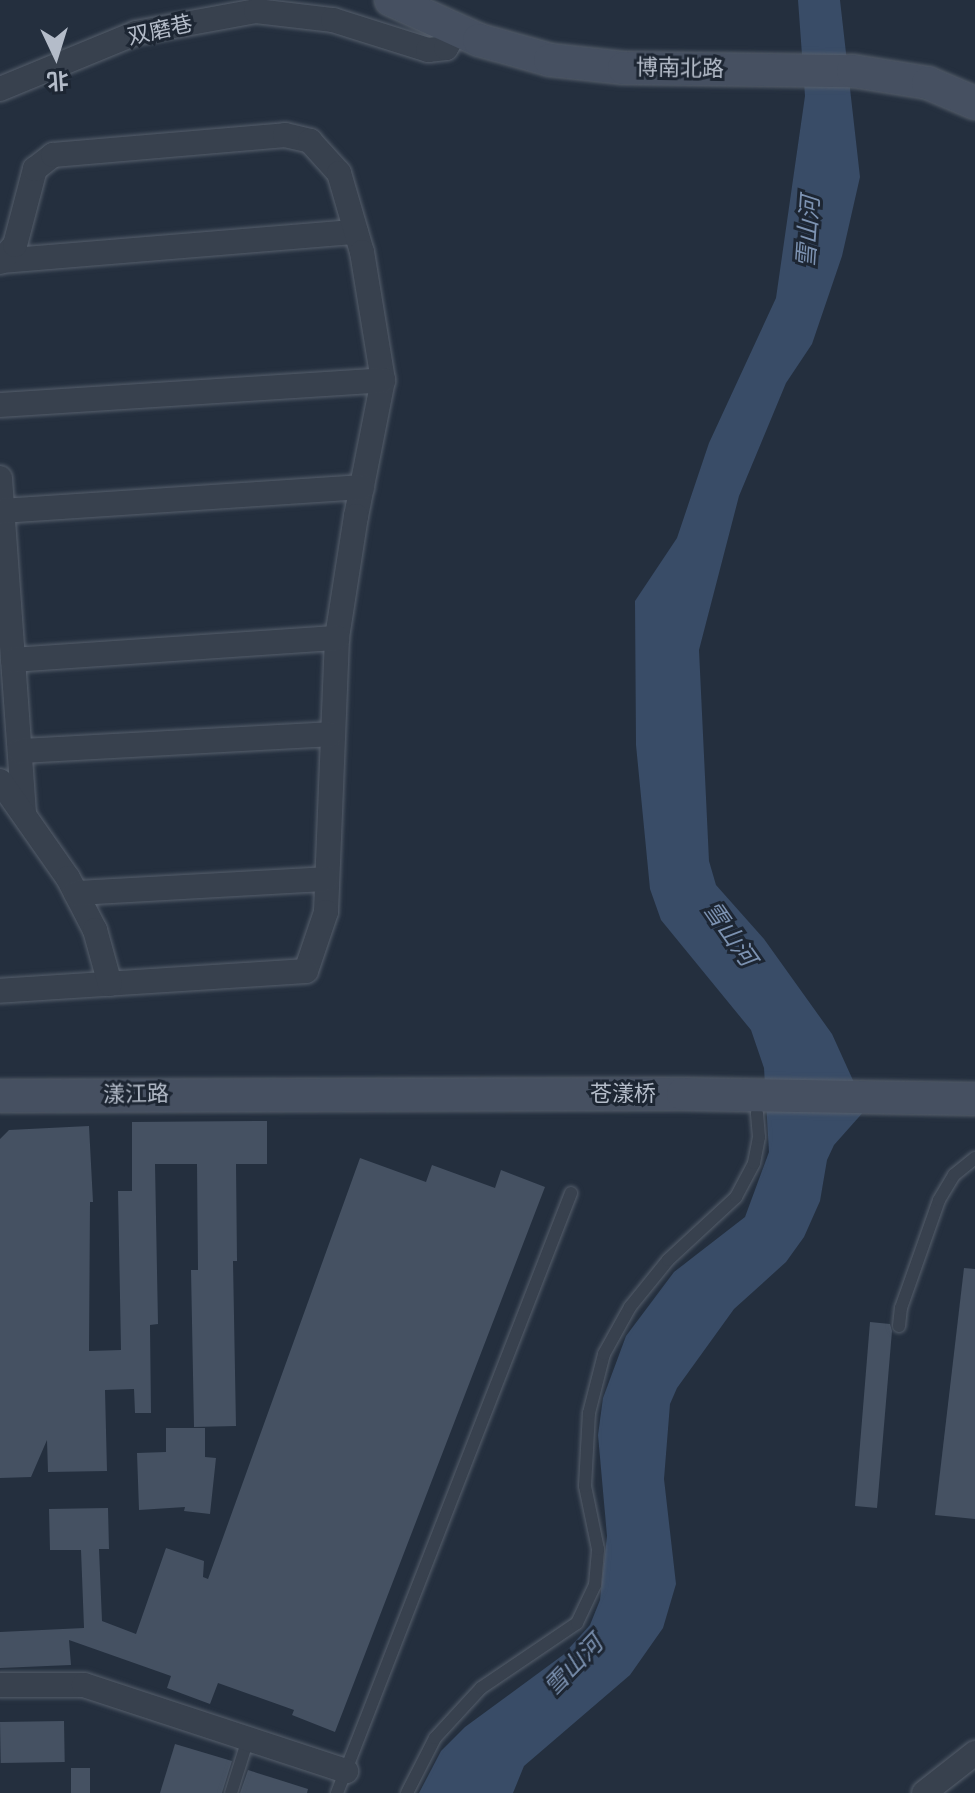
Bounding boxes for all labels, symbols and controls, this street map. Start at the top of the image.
street label: 双磨巷 [125,10,195,50]
north arrow [16,16,96,96]
street label: 博南北路 [636,54,724,82]
text: 北 [46,66,70,95]
water label: 雪山河 [792,195,826,269]
water label: 雪山河 [697,896,761,972]
street label: 漾江路 [103,1080,169,1108]
street label: 苍漾桥 [590,1081,656,1107]
water label: 雪山河 [539,1630,609,1702]

